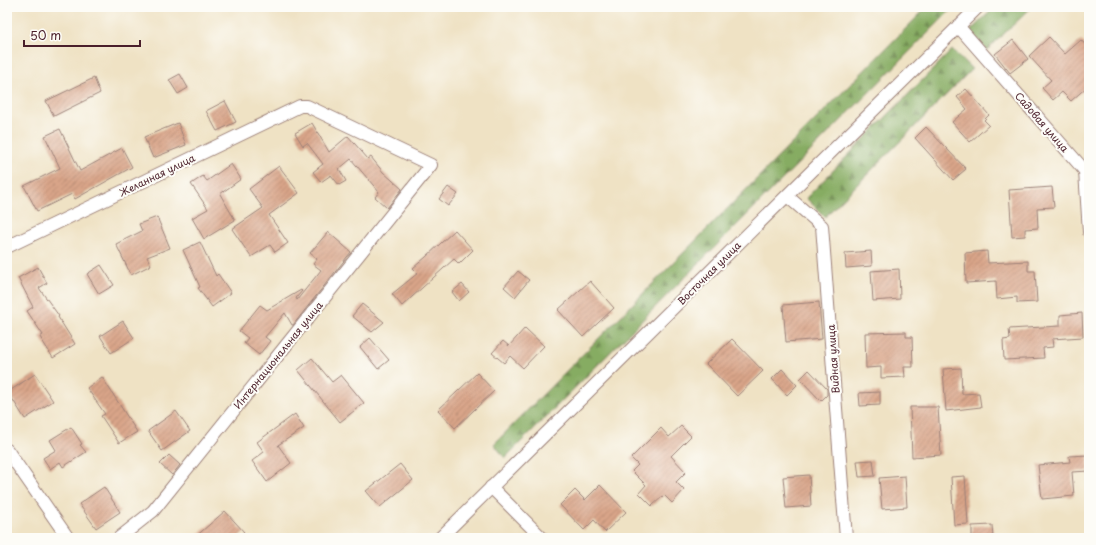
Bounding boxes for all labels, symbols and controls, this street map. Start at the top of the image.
scale bar [24,22,140,48]
text: 50 m [30,26,61,44]
street label: Садовая улица [1012,88,1073,156]
street label: Желанная улица [116,149,198,199]
street label: Восточная улица [673,237,744,308]
street label: Интернациональная улица [229,297,326,412]
street label: Видная улица [823,323,842,394]

